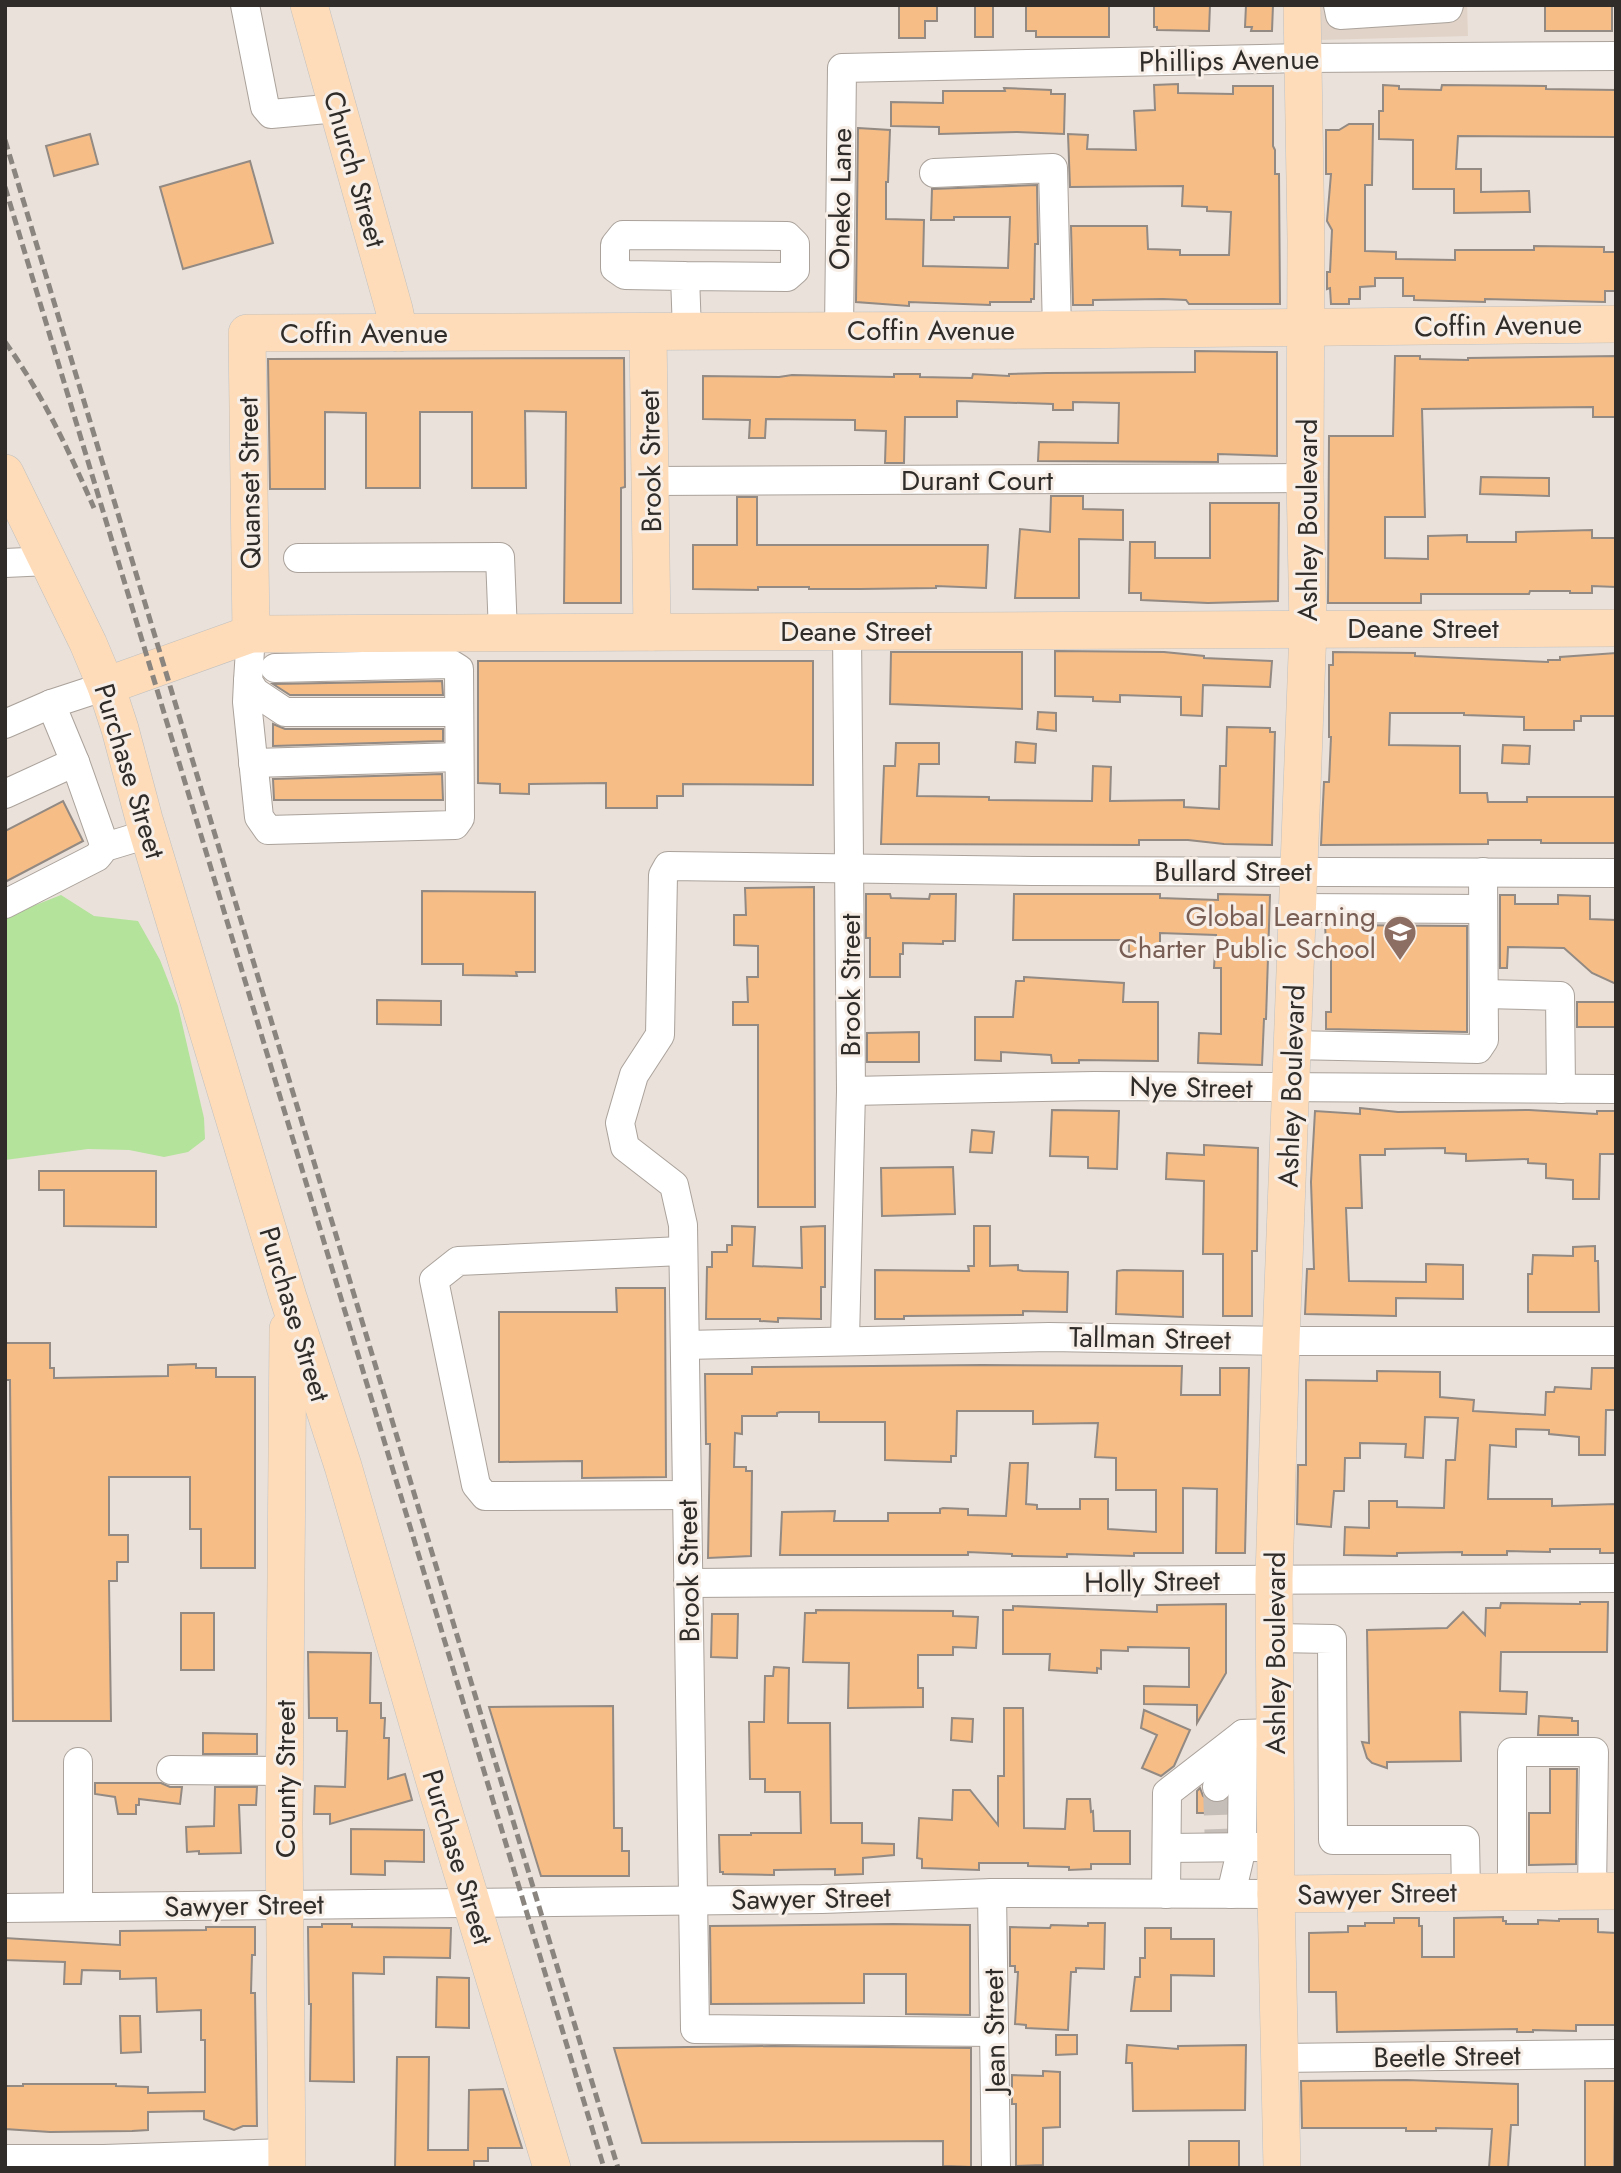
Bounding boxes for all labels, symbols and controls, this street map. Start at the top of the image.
street label: Phillips Avenue [1138,38,1320,83]
street label: Church Street [313,86,396,252]
street label: Oneko Lane [819,128,862,270]
street label: Coffin Avenue [1414,304,1582,347]
street label: Coffin Avenue [847,310,1015,351]
street label: Coffin Avenue [280,313,448,354]
street label: Brook Street [629,389,672,533]
street label: Quanset Street [227,396,272,570]
street label: Ashley Boulevard [1287,418,1328,622]
street label: Durant Court [901,460,1053,501]
street label: Deane Street [1347,608,1499,649]
street label: Deane Street [780,611,932,652]
street label: Purchase Street [83,679,176,864]
street label: Bullard Street [1154,851,1312,892]
place label: Global Learning Charter Public School [1119,896,1376,969]
street label: Brook Street [830,913,871,1056]
school or university icon: Global Learning Charter Public School [1381,913,1419,962]
street label: Ashley Boulevard [1267,984,1316,1188]
street label: Nye Street [1129,1066,1253,1109]
street label: Purchase Street [248,1222,341,1407]
street label: Tallman Street [1069,1317,1232,1360]
street label: Brook Street [667,1499,710,1643]
street label: Ashley Boulevard [1255,1551,1296,1755]
street label: Holly Street [1084,1560,1220,1603]
street label: County Street [265,1700,306,1858]
street label: Purchase Street [411,1765,504,1950]
street label: Sawyer Street [1297,1872,1457,1915]
street label: Sawyer Street [731,1877,891,1920]
street label: Sawyer Street [164,1884,324,1927]
street label: Jean Street [973,1968,1016,2098]
street label: Beetle Street [1373,2035,1521,2078]

